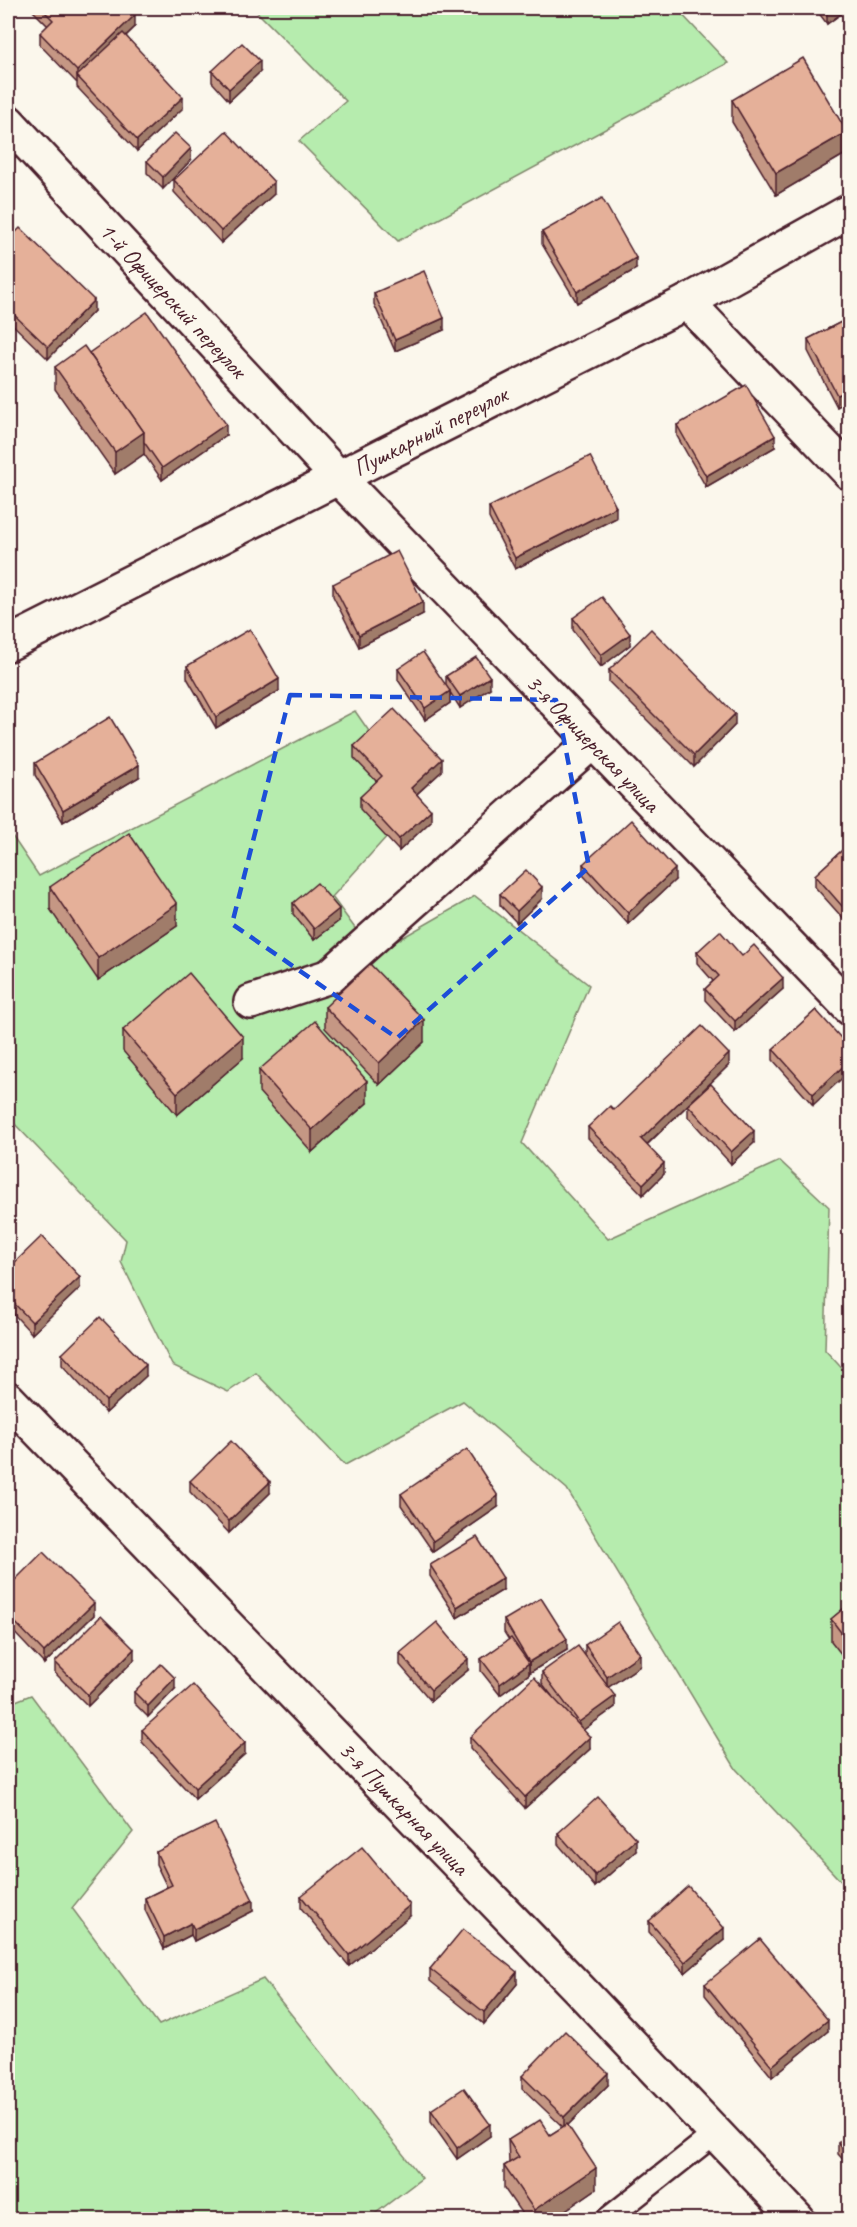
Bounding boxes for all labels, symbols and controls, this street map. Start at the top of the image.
street label: 1-й Офицерский переулок [93,216,254,386]
street label: Пушкарный переулок [348,378,514,483]
street label: 3-я Офицерская улица [520,668,667,819]
street label: 3-я Пушкарная улица [333,1735,476,1882]

